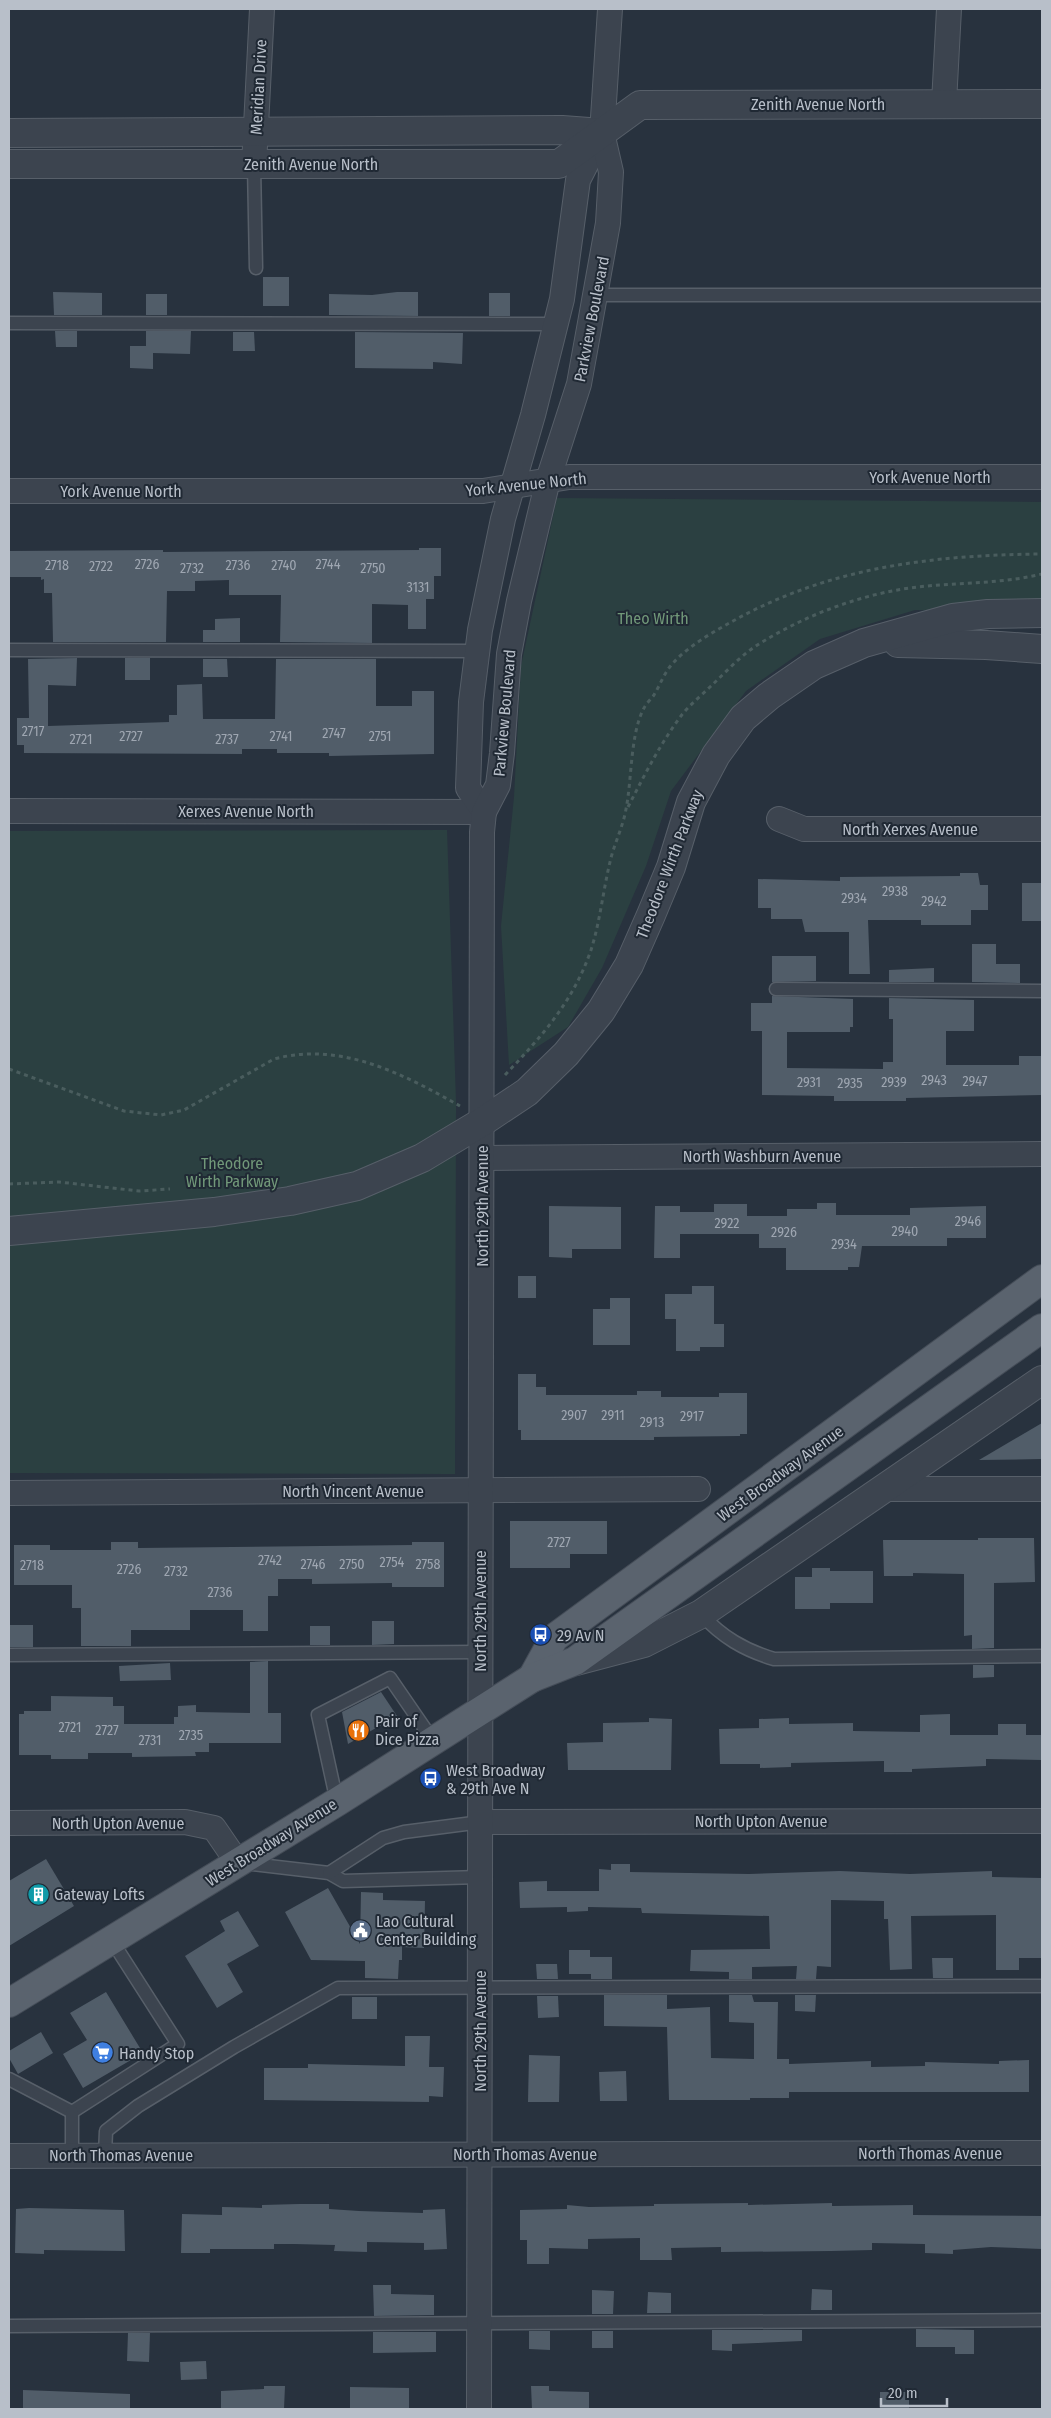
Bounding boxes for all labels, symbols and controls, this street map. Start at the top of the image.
street label: Meridian Drive [247,39,270,135]
street label: Zenith Avenue North [751,95,885,114]
street label: Zenith Avenue North [244,155,378,174]
street label: Parkview Boulevard [570,255,613,384]
street label: York Avenue North [869,468,991,487]
street label: York Avenue North [465,469,587,500]
street label: York Avenue North [60,482,182,501]
house number: 2726 [135,556,159,573]
house number: 2744 [316,556,341,573]
house number: 2718 [45,557,69,574]
house number: 2736 [226,557,251,574]
house number: 2740 [271,557,297,574]
house number: 2722 [89,558,113,575]
house number: 2732 [180,560,204,577]
house number: 2750 [360,560,386,577]
house number: 3131 [407,579,429,596]
park label: Theo Wirth [617,609,689,628]
street label: Parkview Boulevard [489,649,520,777]
house number: 2717 [22,723,45,740]
house number: 2747 [322,725,346,742]
house number: 2727 [119,728,143,745]
house number: 2741 [270,728,292,745]
house number: 2751 [369,728,391,745]
house number: 2721 [70,731,92,748]
house number: 2737 [215,731,239,748]
street label: Theodore Wirth Parkway [632,786,707,942]
street label: Xerxes Avenue North [178,802,314,821]
street label: North Xerxes Avenue [842,820,978,839]
house number: 2938 [882,883,908,900]
house number: 2934 [841,890,867,907]
house number: 2942 [921,893,947,910]
house number: 2943 [921,1072,947,1089]
house number: 2947 [963,1073,988,1090]
house number: 2931 [797,1074,821,1091]
house number: 2939 [881,1074,907,1091]
house number: 2935 [837,1075,863,1092]
street label: North 29th Avenue [473,1145,492,1267]
street label: North Washburn Avenue [683,1147,841,1166]
park label: Theodore Wirth Parkway [186,1154,279,1191]
house number: 2946 [955,1213,981,1230]
house number: 2922 [715,1215,740,1232]
house number: 2940 [892,1223,918,1240]
house number: 2926 [771,1224,797,1241]
house number: 2934 [831,1236,857,1253]
house number: 2907 [561,1407,587,1424]
house number: 2911 [601,1407,625,1424]
house number: 2917 [680,1408,704,1425]
house number: 2913 [640,1414,664,1431]
street label: West Broadway Avenue [714,1421,847,1525]
street label: North Vincent Avenue [282,1482,424,1501]
house number: 2727 [547,1534,571,1551]
street label: North 29th Avenue [471,1550,490,1672]
house number: 2742 [258,1552,282,1569]
house number: 2754 [380,1554,405,1571]
house number: 2746 [300,1556,326,1573]
house number: 2750 [339,1556,365,1573]
house number: 2758 [416,1556,440,1573]
house number: 2718 [20,1557,44,1574]
house number: 2726 [117,1561,141,1578]
house number: 2732 [164,1563,188,1580]
house number: 2736 [208,1584,233,1601]
bus stop icon: 29 Av N [529,1623,553,1647]
place label: 29 Av N [557,1626,605,1645]
place label: Pair of Dice Pizza [375,1712,439,1749]
restaurant icon: Pair of Dice Pizza [347,1718,371,1742]
house number: 2721 [59,1719,81,1736]
house number: 2727 [95,1722,119,1739]
house number: 2735 [179,1727,203,1744]
house number: 2731 [138,1732,162,1749]
place label: West Broadway & 29th Ave N [446,1761,546,1798]
bus stop icon: West Broadway & 29th Ave N [418,1767,442,1791]
street label: West Broadway Avenue [202,1794,340,1890]
street label: North Upton Avenue [695,1812,827,1831]
street label: North Upton Avenue [52,1814,184,1833]
building icon: Gateway Lofts [26,1882,50,1906]
place label: Gateway Lofts [54,1885,145,1904]
place label: Lao Cultural Center Building [376,1912,477,1949]
public building icon: Lao Cultural Center Building [348,1918,372,1942]
street label: North 29th Avenue [471,1970,490,2092]
supermarket icon: Handy Stop [91,2041,115,2065]
place label: Handy Stop [119,2044,194,2063]
street label: North Thomas Avenue [858,2144,1002,2163]
street label: North Thomas Avenue [453,2145,597,2164]
street label: North Thomas Avenue [49,2146,193,2165]
scale bar [881,2376,947,2408]
text: 20 m [888,2384,918,2402]

